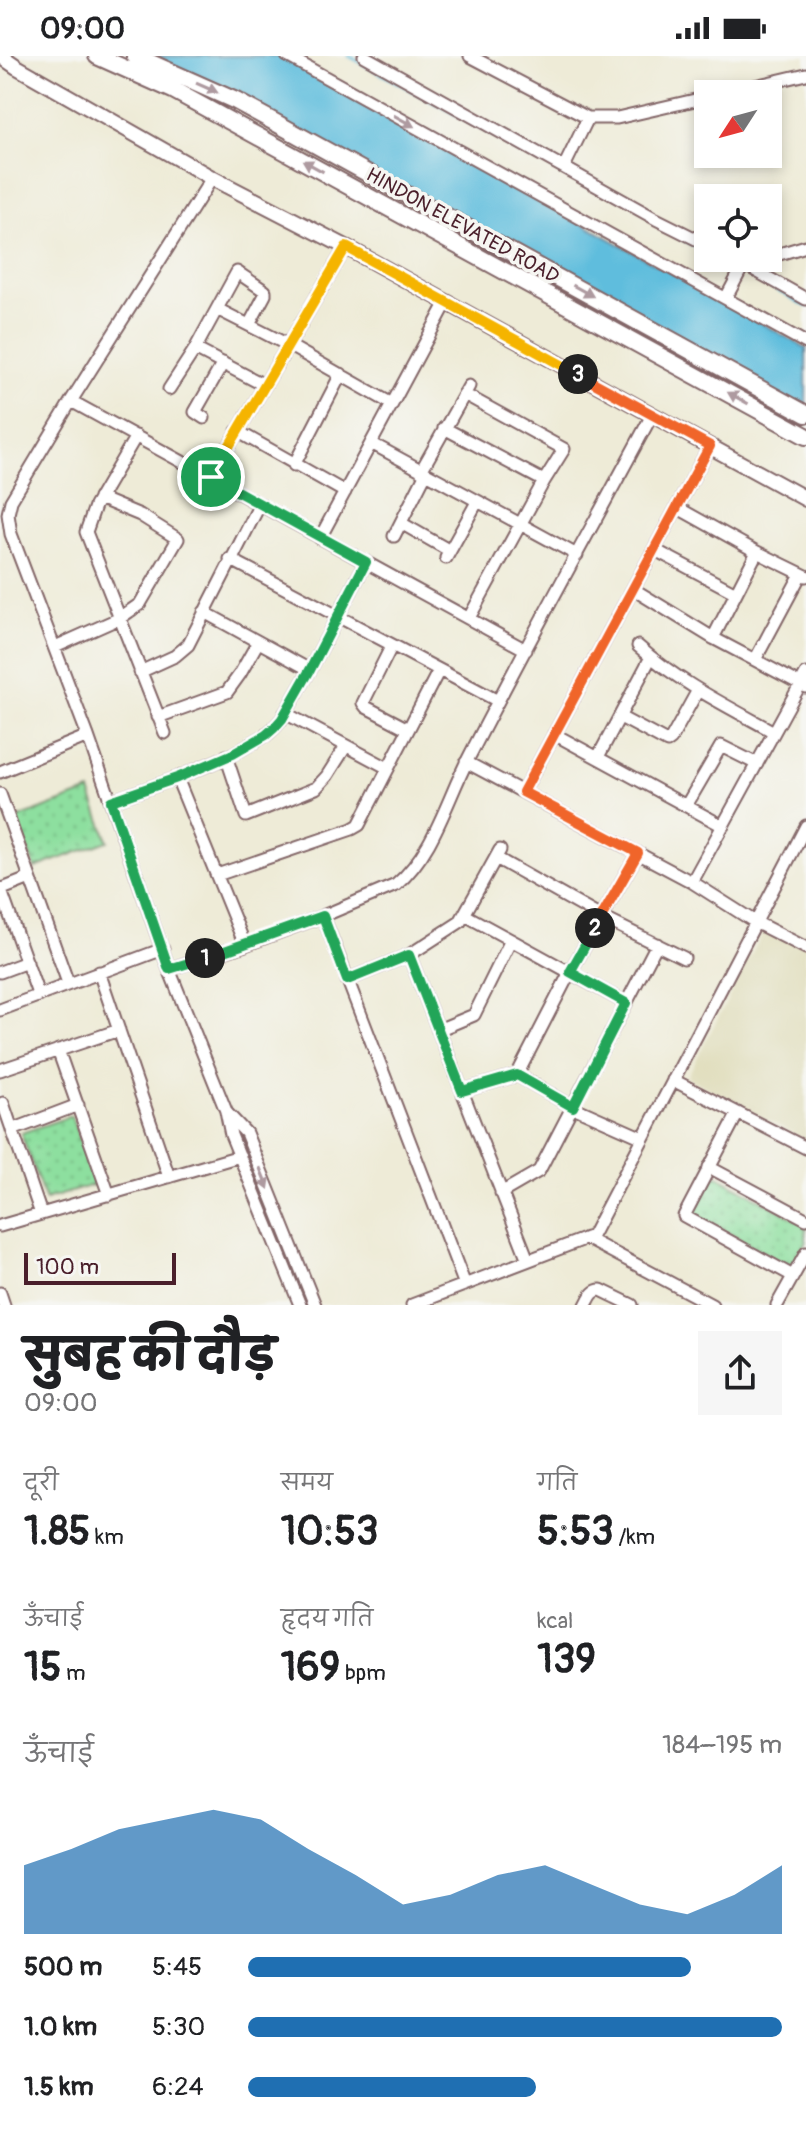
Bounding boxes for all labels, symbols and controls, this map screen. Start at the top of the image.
text: 09:00 [40,10,125,47]
north arrow [694,80,782,168]
map controls [694,80,782,272]
one-way arrow [195,81,218,94]
one-way arrow [393,114,416,128]
one-way arrow [302,159,324,173]
street label: HINDON ELEVATED ROAD [362,162,564,289]
button: locate [694,184,782,272]
one-way arrow [572,284,594,298]
pin: 3 [558,354,598,394]
text: 3 [572,360,584,388]
one-way arrow [726,391,749,405]
pin [177,443,245,511]
icon: arrive [189,455,233,499]
pin: 2 [575,908,615,948]
text: 2 [589,914,601,942]
pin: 1 [185,938,225,978]
text: 1 [201,944,209,972]
one-way arrow [258,1166,271,1190]
scale bar [24,1249,176,1285]
text: 100 m [36,1253,99,1281]
text: सुबह की दौड़ [24,1329,276,1384]
button: share [698,1331,782,1415]
text: 09:00 [24,1387,98,1419]
text: दूरी [24,1469,59,1497]
text: समय [281,1469,333,1497]
text: गति [537,1469,577,1497]
text: 1.85 [24,1507,90,1556]
text: 10:53 [281,1507,378,1556]
text: 5:53 [537,1507,614,1556]
text: km [90,1523,124,1551]
text: /km [614,1523,655,1551]
text: ऊँचाई [24,1605,83,1633]
text: हृदय गति [281,1605,373,1633]
text: kcal [537,1607,573,1635]
text: 139 [537,1635,596,1684]
text: 15 [24,1643,61,1692]
text: 169 [281,1643,340,1692]
text: m [61,1659,86,1687]
text: bpm [340,1659,386,1687]
text: 184–195 m [662,1729,782,1761]
text: ऊँचाई [24,1738,94,1770]
text: 500 m [24,1951,102,1983]
text: 5:45 [152,1951,202,1983]
text: 1.0 km [24,2011,97,2043]
text: 5:30 [152,2011,205,2043]
text: 1.5 km [24,2071,94,2103]
text: 6:24 [152,2071,204,2103]

